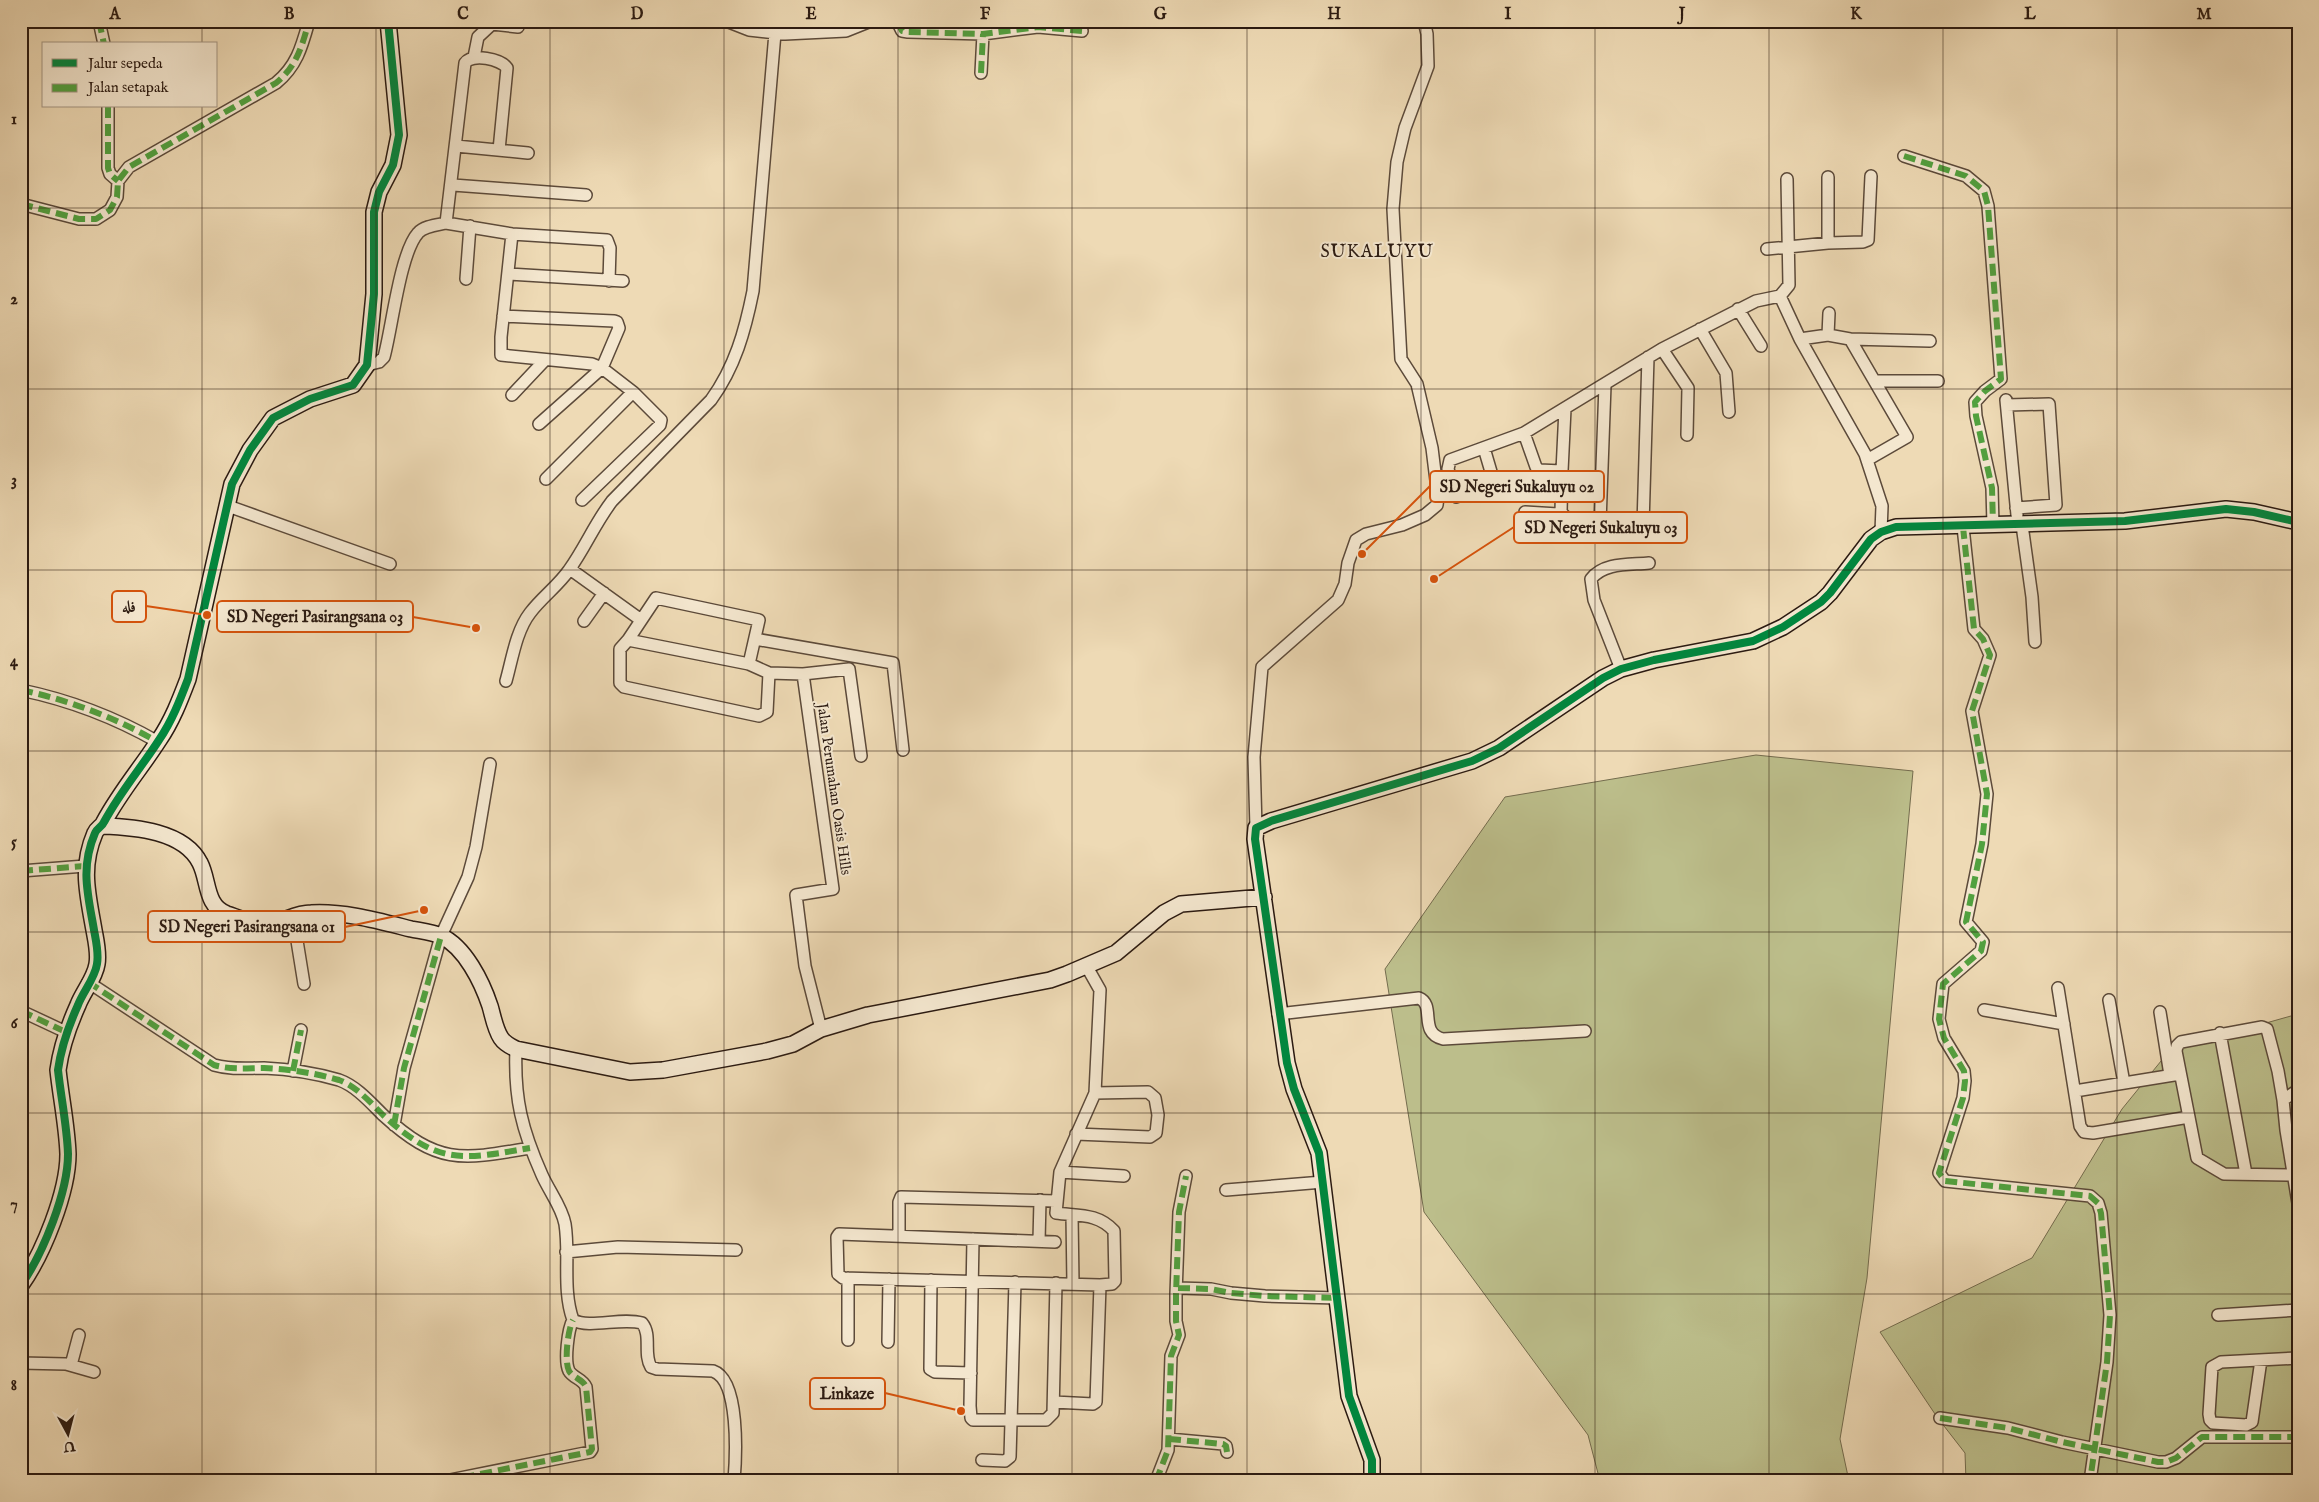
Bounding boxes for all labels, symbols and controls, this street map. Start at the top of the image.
text: A [109,5,122,25]
text: B [284,5,295,25]
text: C [457,5,469,25]
text: D [631,5,644,25]
text: E [805,5,817,25]
text: F [980,5,991,25]
text: G [1154,5,1167,25]
text: H [1327,5,1341,25]
text: I [1505,5,1512,25]
text: J [1677,5,1686,25]
text: K [1850,5,1863,25]
text: L [2024,5,2036,25]
text: M [2196,5,2212,25]
legend [42,42,218,108]
text: Jalur sepeda [86,54,163,73]
text: Jalan setapak [86,78,169,97]
text: 1 [11,110,17,130]
district label: SUKALUYU [1320,241,1434,264]
text: 2 [10,290,18,310]
text: 3 [11,471,17,491]
callout: SD Negeri Sukaluyu 02 [1430,471,1604,502]
text: SD Negeri Sukaluyu 02 [1440,478,1595,498]
callout: SD Negeri Sukaluyu 03 [1514,512,1687,543]
text: SD Negeri Sukaluyu 03 [1524,519,1678,539]
callout: فله [112,591,146,622]
text: فله [122,598,136,618]
callout: SD Negeri Pasirangsana 03 [217,601,413,632]
text: SD Negeri Pasirangsana 03 [227,608,403,628]
text: 4 [10,652,19,672]
street label: Jalan Perumahan Oasis Hills [812,700,855,876]
text: 5 [11,833,17,853]
callout: SD Negeri Pasirangsana 01 [148,911,345,942]
text: SD Negeri Pasirangsana 01 [159,918,335,938]
text: 6 [11,1014,19,1034]
text: 7 [10,1195,18,1215]
text: 8 [11,1376,17,1396]
callout: Linkaze [810,1378,885,1409]
text: Linkaze [820,1385,875,1405]
north arrow [42,1410,92,1460]
text: U [61,1436,77,1456]

